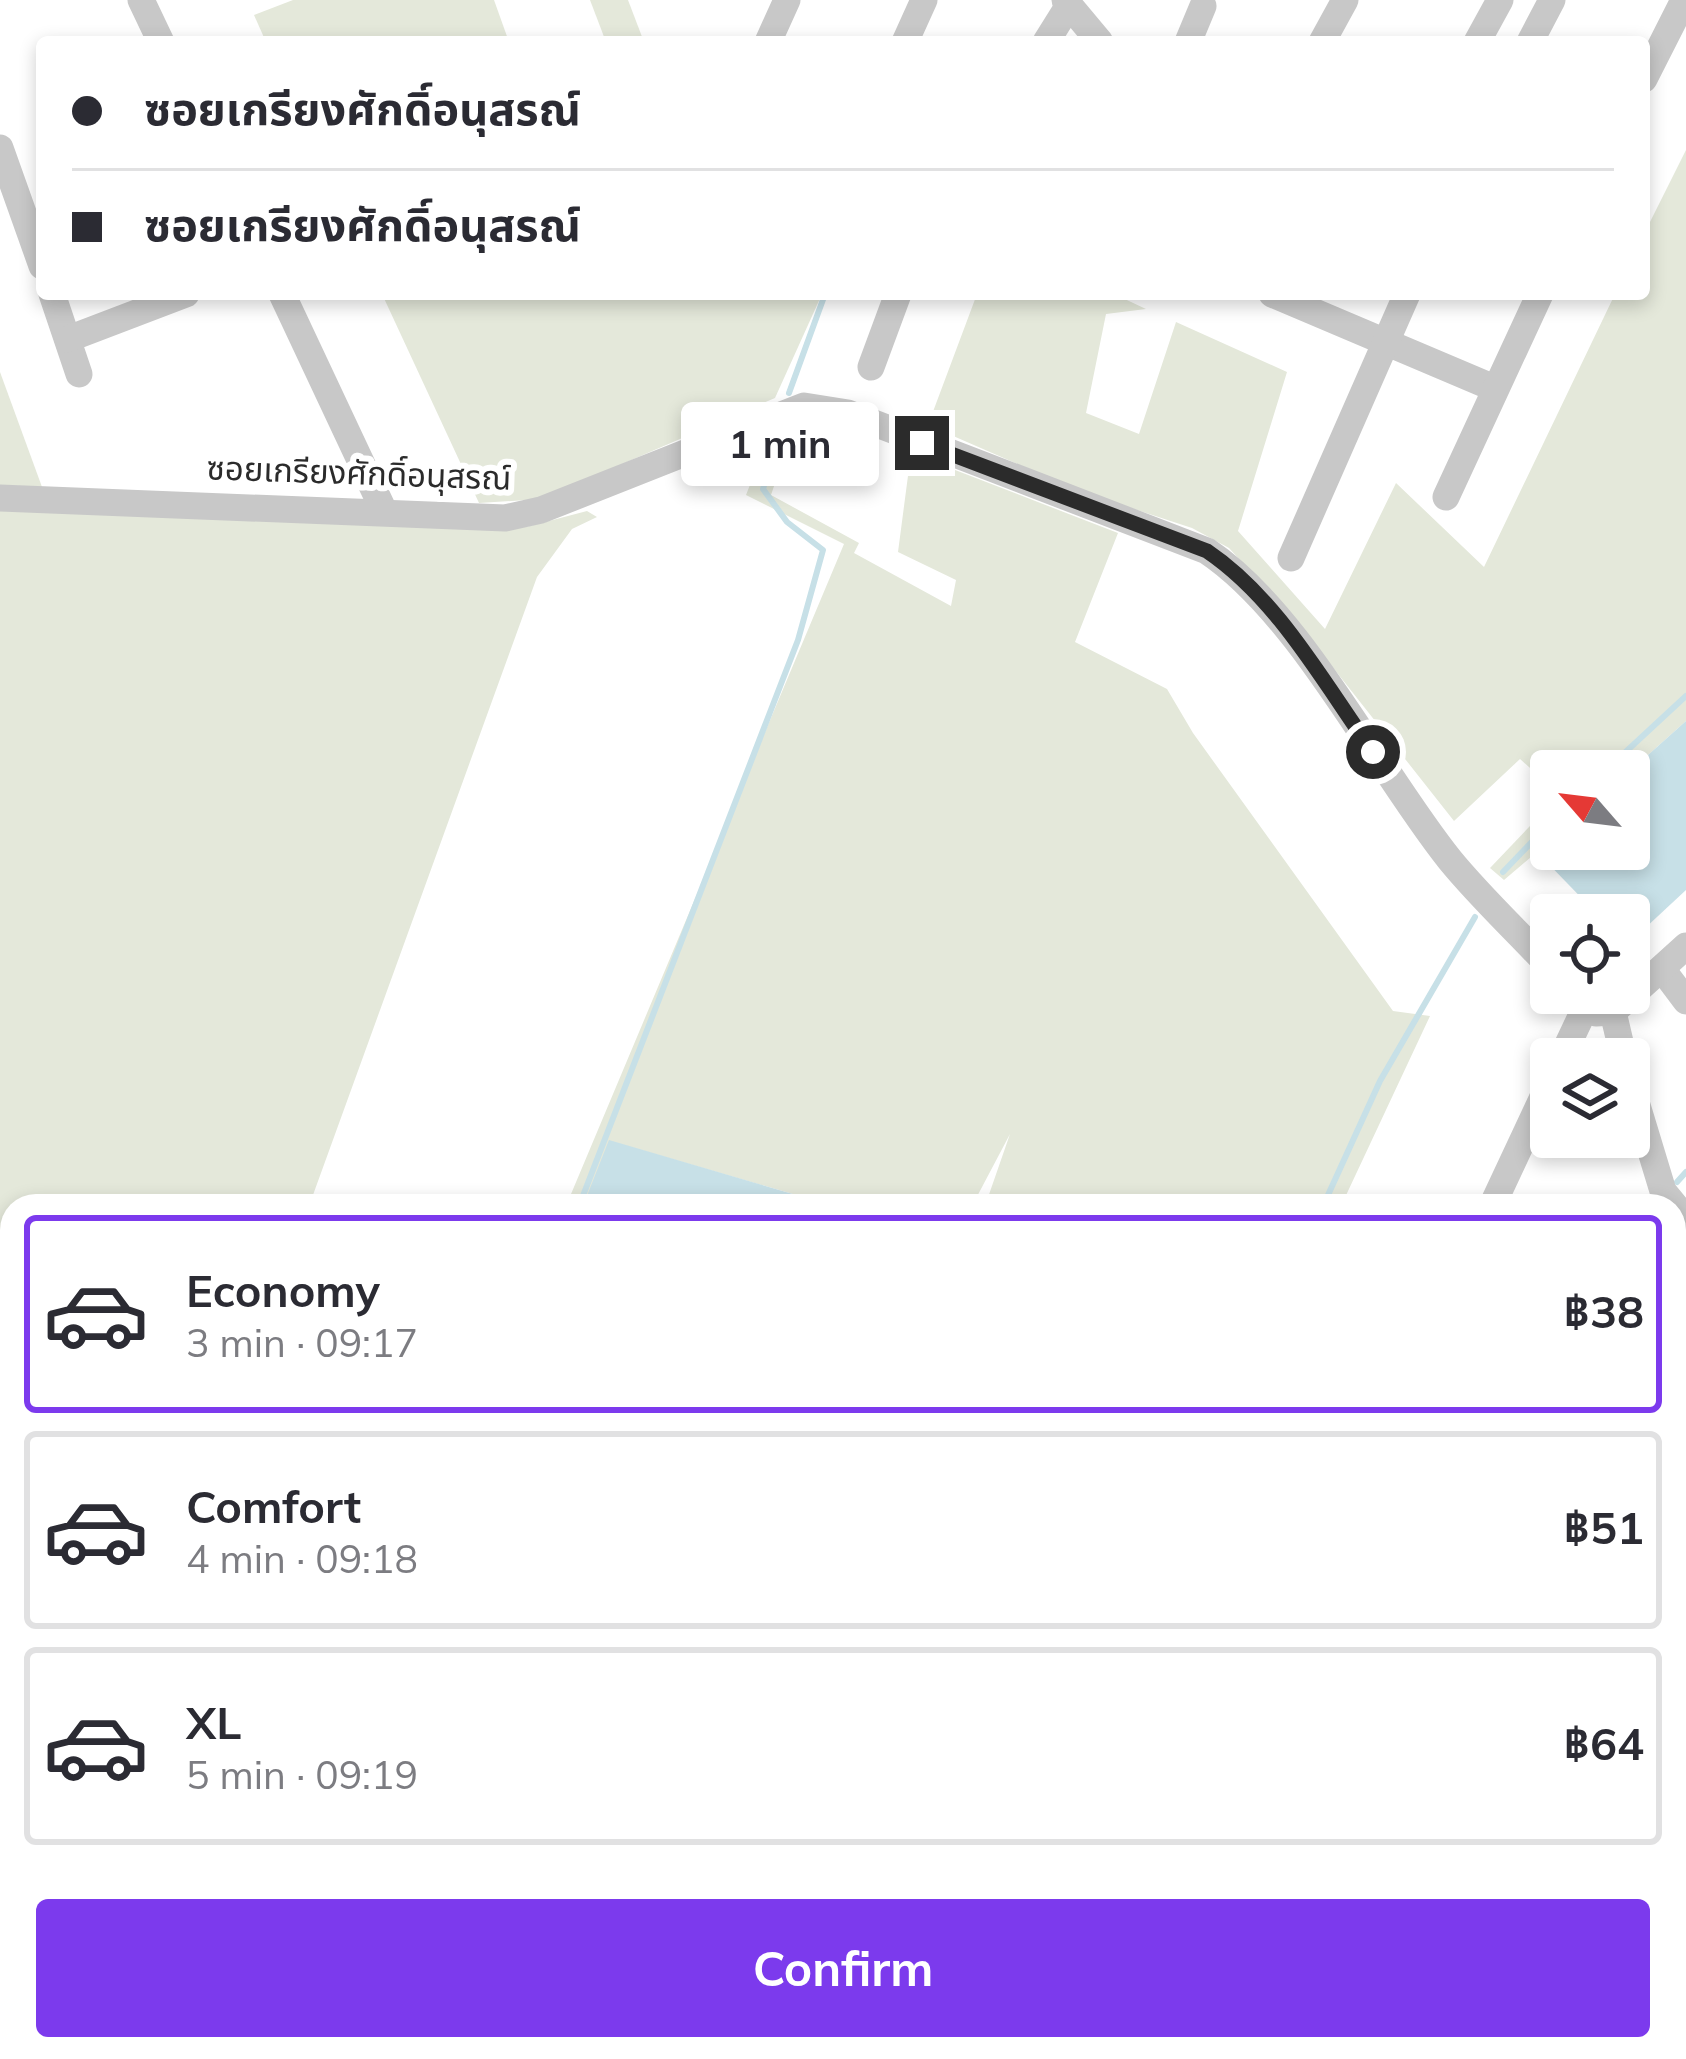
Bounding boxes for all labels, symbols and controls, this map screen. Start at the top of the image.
text: ซอยเกรียงศักดิ์อนุสรณ์ [144,80,581,136]
text: ซอยเกรียงศักดิ์อนุสรณ์ [144,196,581,252]
callout: 1 min [682,401,880,485]
route end [895,416,949,470]
text: 1 min [729,419,831,468]
street label: ซอยเกรียงศักดิ์อนุสรณ์ [206,446,512,499]
route start [1346,725,1400,779]
north arrow [1530,750,1650,870]
map controls [1530,750,1650,1158]
button: locate [1530,894,1650,1014]
button: layers [1530,1038,1650,1158]
icon: car [42,1260,150,1368]
text: Economy [186,1262,380,1318]
text: ฿38 [1564,1283,1644,1339]
text: 3 min · 09:17 [186,1318,418,1367]
icon: car [42,1476,150,1584]
text: Comfort [186,1478,361,1534]
text: ฿51 [1564,1499,1644,1555]
text: 4 min · 09:18 [186,1534,418,1583]
icon: car [42,1692,150,1800]
text: XL [186,1694,241,1750]
text: ฿64 [1564,1715,1644,1771]
text: 5 min · 09:19 [186,1750,418,1799]
button: Confirm [36,1899,1650,2037]

